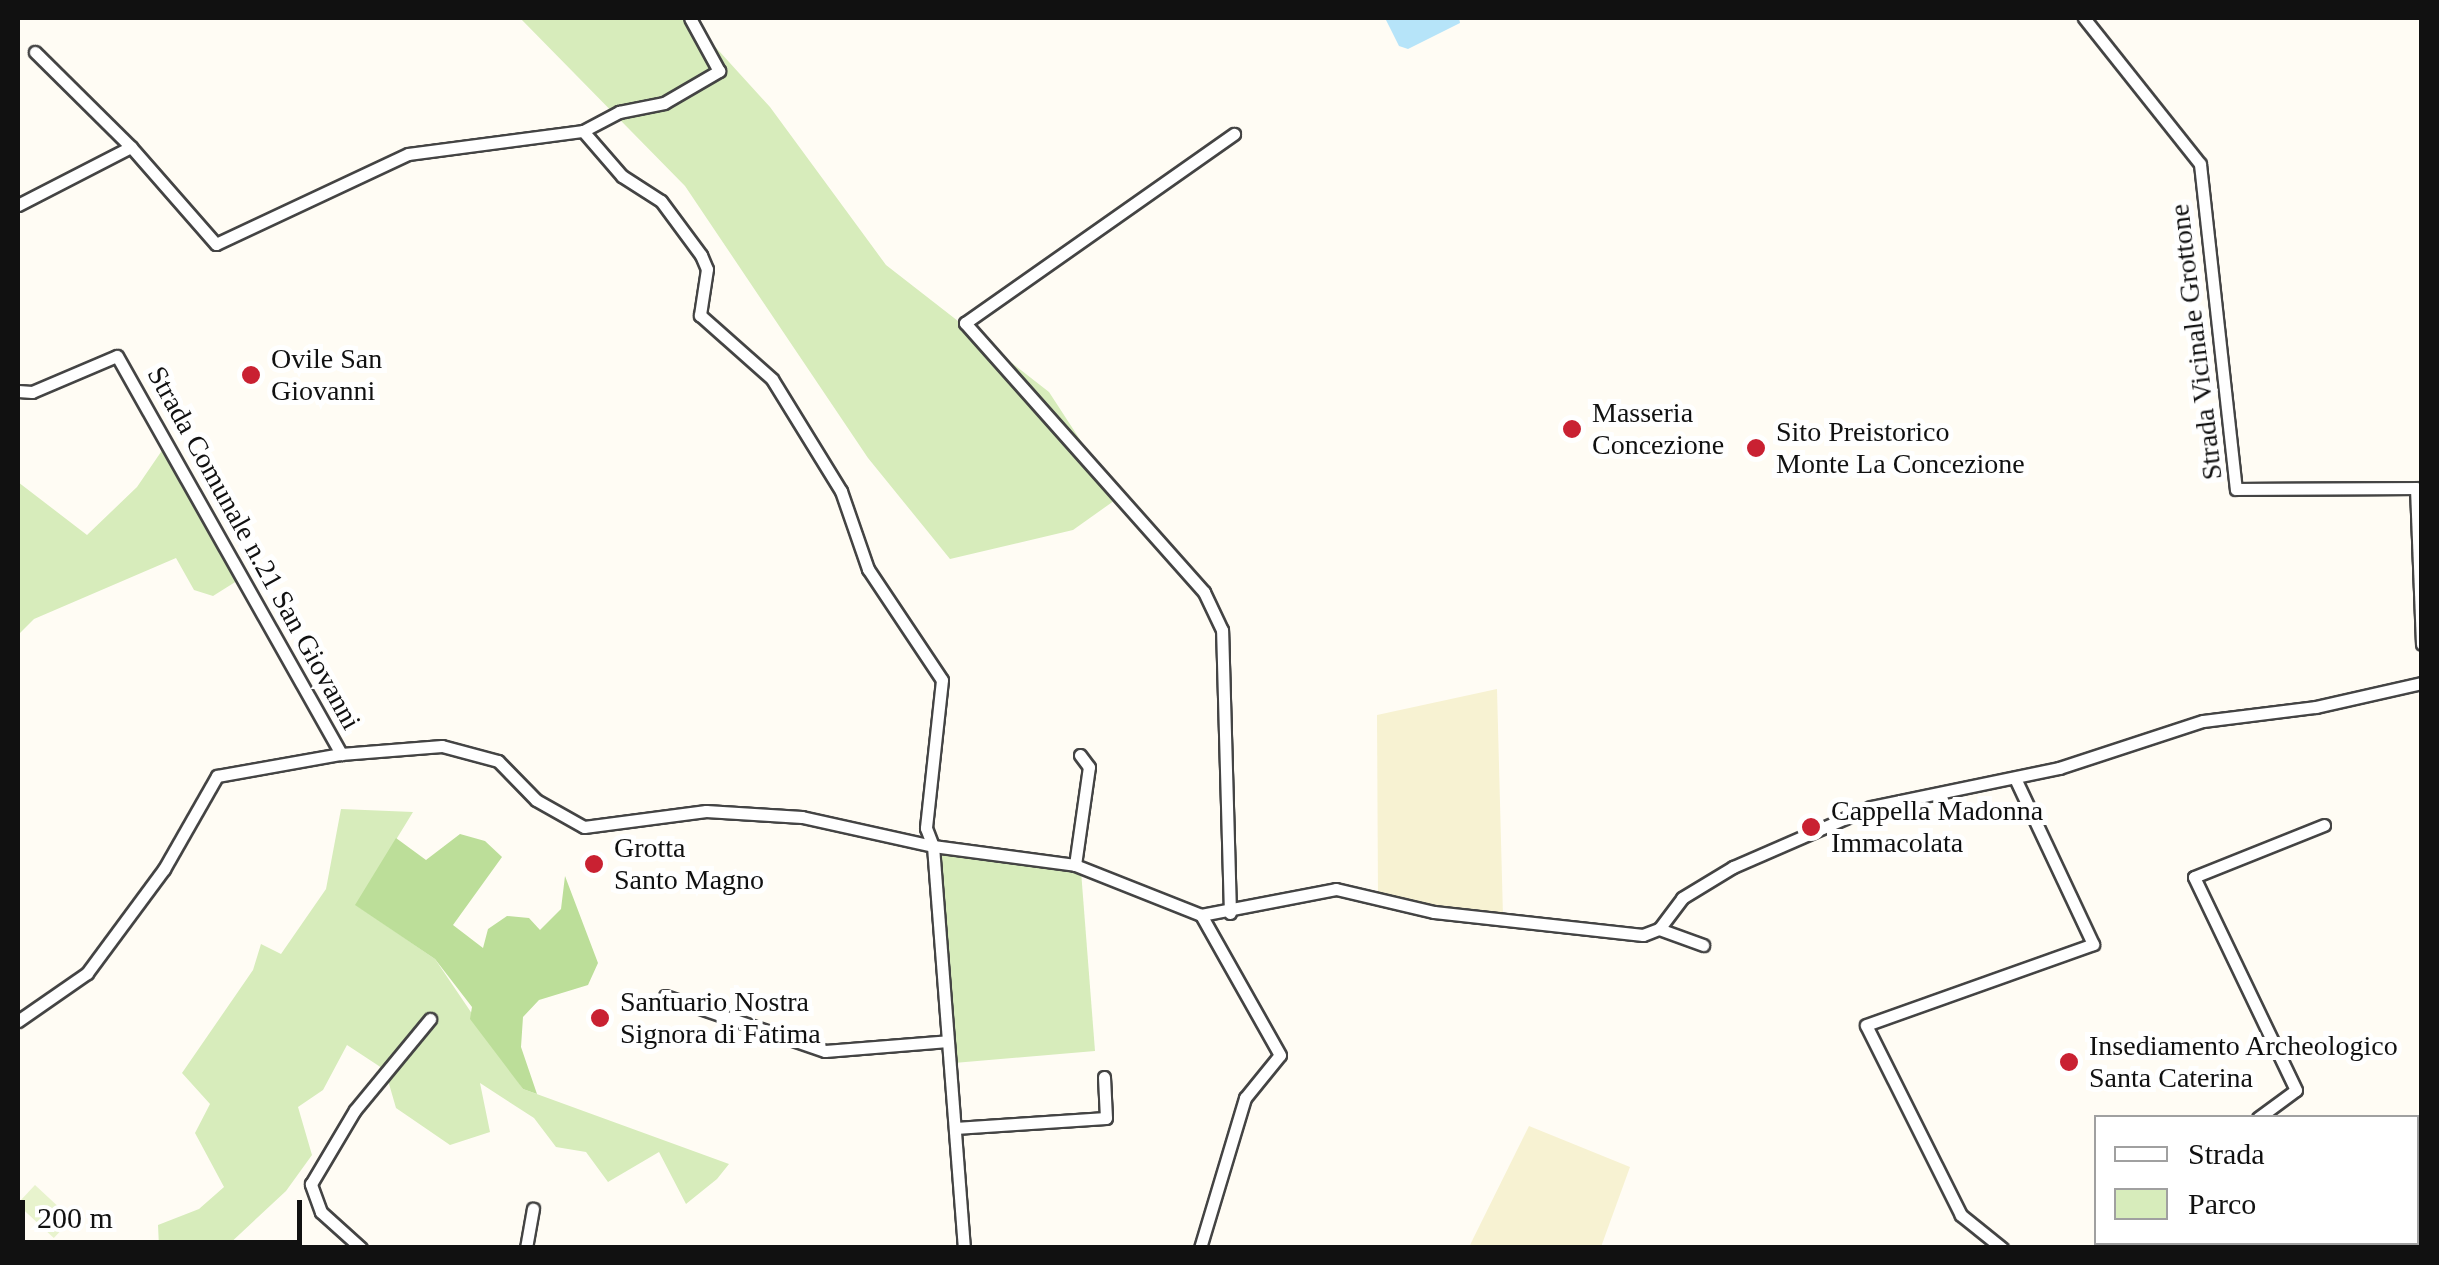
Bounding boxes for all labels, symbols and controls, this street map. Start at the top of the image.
street label: Strada Vicinale Grottone [2162,202,2230,482]
place label: Ovile San Giovanni [271,342,382,408]
street label: Strada Comunale n.21 San Giovanni [140,361,368,735]
marker: Ovile San Giovanni [240,364,262,386]
place label: Masseria Concezione [1592,396,1724,462]
place label: Sito Preistorico Monte La Concezione [1776,415,2025,481]
marker: Masseria Concezione [1561,418,1583,440]
marker: Sito Preistorico Monte La Concezione [1745,437,1767,459]
place label: Cappella Madonna Immacolata [1831,794,2043,860]
marker: Cappella Madonna Immacolata [1800,816,1822,838]
place label: Grotta Santo Magno [614,831,764,897]
marker: Grotta Santo Magno [583,853,605,875]
place label: Santuario Nostra Signora di Fatima [620,985,821,1051]
marker: Santuario Nostra Signora di Fatima [589,1007,611,1029]
place label: Insediamento Archeologico Santa Caterina [2089,1029,2399,1095]
marker: Insediamento Archeologico Santa Caterina [2058,1051,2080,1073]
legend [2094,1115,2419,1245]
text: Strada [2188,1137,2265,1170]
scale bar [25,1180,308,1242]
text: Parco [2188,1187,2256,1220]
text: 200 m [37,1201,113,1234]

